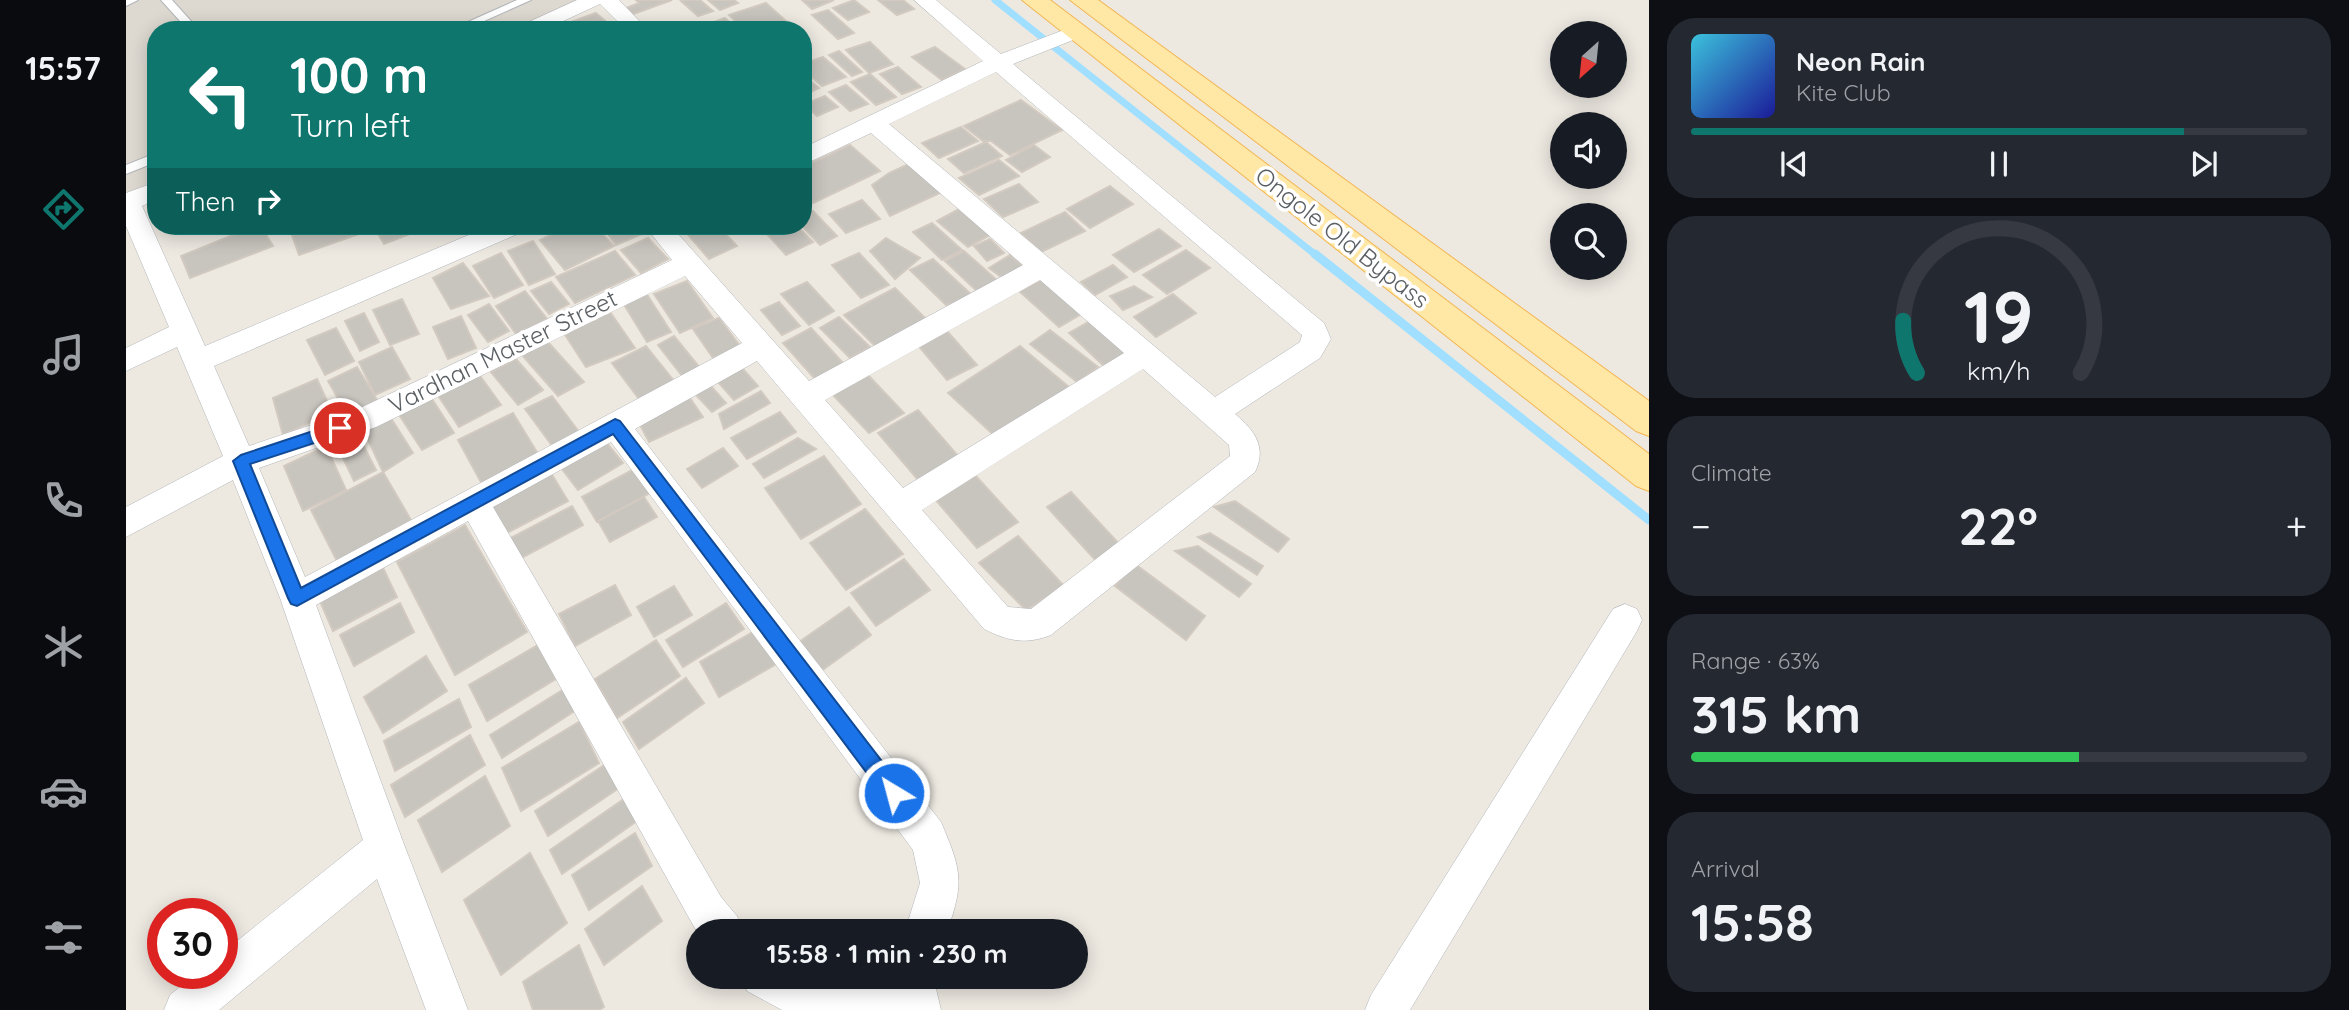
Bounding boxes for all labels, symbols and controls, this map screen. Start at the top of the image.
north arrow [1550,21,1628,98]
map controls [1550,21,1627,280]
text: 100 m [290,44,428,105]
text: Neon Rain [1796,45,1925,78]
text: 15:57 [25,48,101,88]
icon: left [175,49,266,140]
text: Kite Club [1796,78,1891,107]
text: Turn left [290,105,411,145]
button: sound [1550,112,1627,189]
icon: previous [1775,145,1813,183]
icon: pause [1980,145,2018,183]
icon: next [2185,145,2223,183]
street label: Ongole Old Bypass [1250,160,1435,314]
icon: right [249,182,287,220]
icon: directions [39,185,88,234]
text: Then [175,185,235,218]
button: search [1550,203,1627,280]
text: 19 [1964,270,2034,361]
street label: Vardhan Master Street [383,283,622,420]
icon: music [39,330,88,379]
text: km/h [1967,355,2031,386]
pin [310,398,370,458]
icon: arrive [321,409,359,447]
text: Climate [1691,458,1772,487]
icon: phone [39,476,88,525]
text: 22° [1958,493,2038,558]
text: − [1691,502,1711,550]
text: + [2286,502,2307,550]
icon: climate [39,622,88,671]
text: Range · 63% [1691,646,1820,675]
text: 315 km [1691,681,1861,746]
position arrow [857,756,931,830]
icon: car [39,767,88,816]
text: Arrival [1691,854,1760,883]
text: 15:58 [1691,889,1814,954]
speed limit sign: 30 [147,898,238,989]
icon: filters [39,913,88,962]
text: 15:58 · 1 min · 230 m [766,937,1008,970]

